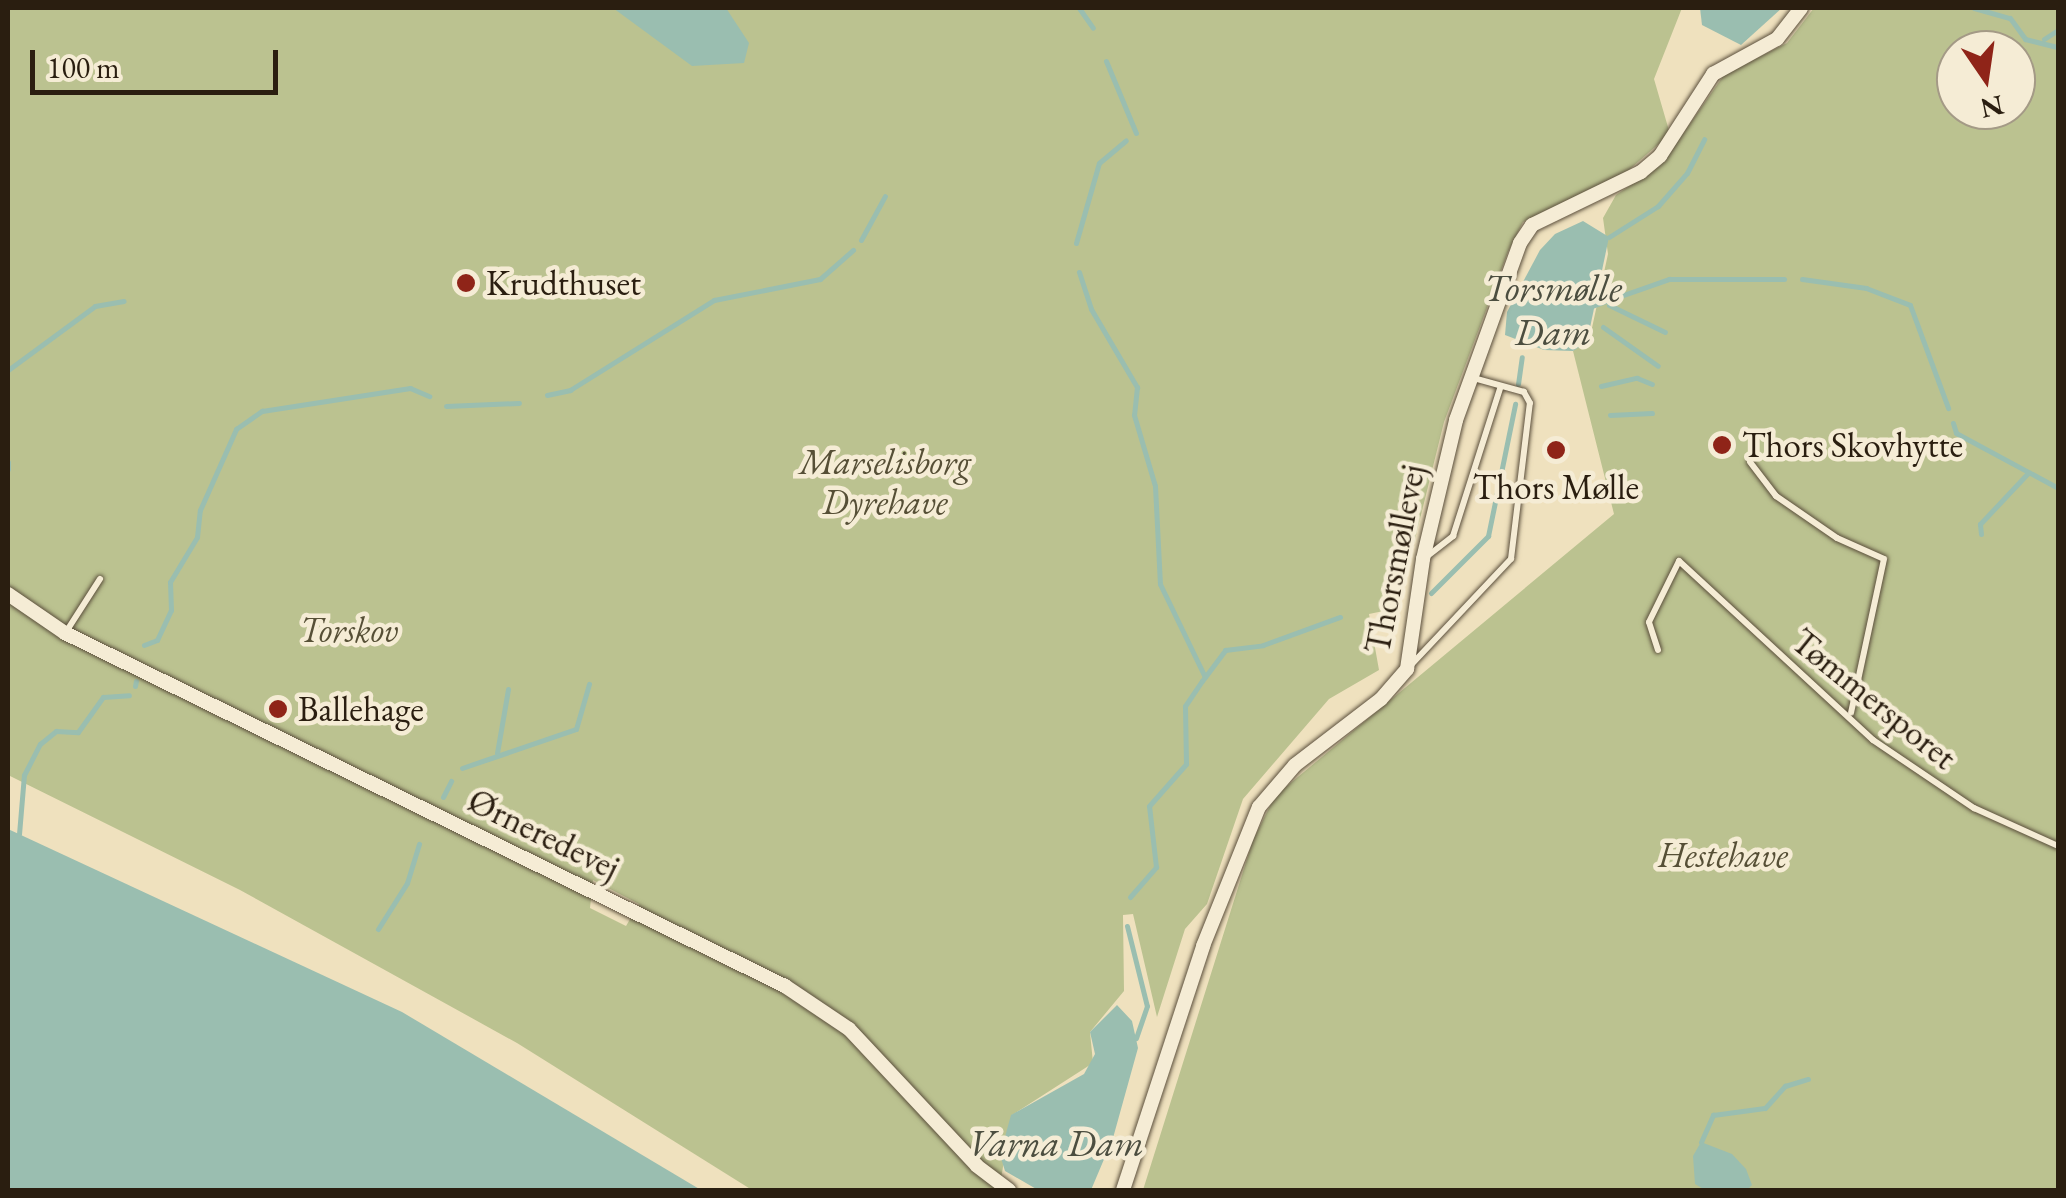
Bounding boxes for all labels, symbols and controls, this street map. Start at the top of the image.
scale bar [35,30,282,92]
north arrow [1936,30,2036,130]
text: 100 m [47,48,120,87]
text: N [1977,87,2007,127]
place label: Krudthuset [486,262,641,304]
water label: Torsmølle Dam [1484,265,1622,354]
marker: Krudthuset [455,272,477,294]
place label: Thors Skovhytte [1742,424,1963,466]
marker: Thors Skovhytte [1711,434,1733,456]
marker: Thors Mølle [1545,439,1567,461]
park label: Marselisborg Dyrehave [799,441,971,523]
street label: Thorsmøllevej [1356,461,1434,657]
place label: Thors Mølle [1473,466,1639,508]
park label: Torskov [300,609,398,651]
street label: Tømmersporet [1783,620,1965,778]
place label: Ballehage [298,688,424,730]
marker: Ballehage [267,698,289,720]
street label: Ørneredevej [461,779,627,889]
park label: Hestehave [1658,834,1788,876]
water label: Varna Dam [968,1120,1144,1166]

